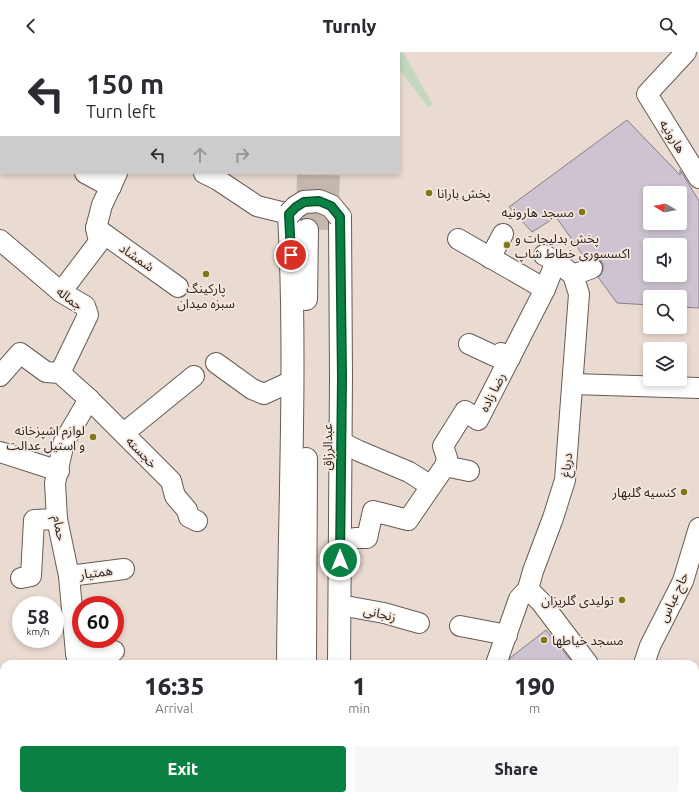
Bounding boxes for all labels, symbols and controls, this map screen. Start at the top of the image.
icon: back [20,15,42,37]
icon: search [657,15,679,37]
text: Turnly [323,16,376,36]
icon: left [20,68,72,120]
text: 150 m [86,68,164,99]
text: Turn left [86,101,156,121]
street label: هارونیه [656,117,689,156]
icon: left [147,144,169,166]
icon: ahead [189,144,211,166]
icon: right [231,144,253,166]
place label: پخش بارانا [437,186,491,203]
north arrow [643,186,687,230]
map controls [643,186,687,386]
marker: پخش بارانا [424,188,434,198]
place label: مسجد هارونیه [501,205,574,220]
marker: مسجد هارونیه [577,207,587,217]
place label: پخش بدلیجات و اکسسوری خطاط شاپ [515,231,630,263]
pin [274,238,308,272]
button: sound [643,238,687,282]
street label: شمشاد [117,240,157,274]
marker: پخش بدلیجات و اکسسوری خطاط شاپ [502,240,512,250]
icon: arrive [280,244,302,266]
marker: پارکینگ سبزه میدان [201,269,211,279]
place label: پارکینگ سبزه میدان [177,281,235,312]
street label: جماله [54,284,86,313]
button: search [643,290,687,334]
button: layers [643,342,687,386]
street label: رضا زاده [476,370,509,414]
place label: لوازم اشپزخانه و استیل عدالت [7,423,85,454]
street label: عبدالرزاق [320,423,335,471]
marker: لوازم اشپزخانه و استیل عدالت [88,432,98,442]
street label: خجسته [123,433,161,472]
street label: درباغ [558,452,578,478]
place label: کنسیه گلبهار [611,485,677,501]
marker: کنسیه گلبهار [679,487,689,497]
street label: حمام [48,514,69,543]
position arrow [319,539,361,581]
street label: همتیار [78,563,114,582]
street label: حاج عباس [655,570,694,626]
place label: تولیدی گلریزان [541,593,614,609]
marker: تولیدی گلریزان [617,595,627,605]
speed limit sign: 60 [72,596,124,648]
street label: زنجانی [362,602,398,625]
text: 58 [27,605,49,628]
text: km/h [26,626,50,637]
place label: مسجد خیاطها [552,633,624,649]
marker: مسجد خیاطها [539,635,549,645]
text: 16:35 [144,673,204,700]
text: 1 [352,673,366,700]
text: 190 [514,673,555,700]
text: Arrival [155,701,193,715]
text: min [348,701,370,715]
text: m [529,701,540,715]
button: Exit [20,746,346,792]
button: Share [354,746,679,792]

